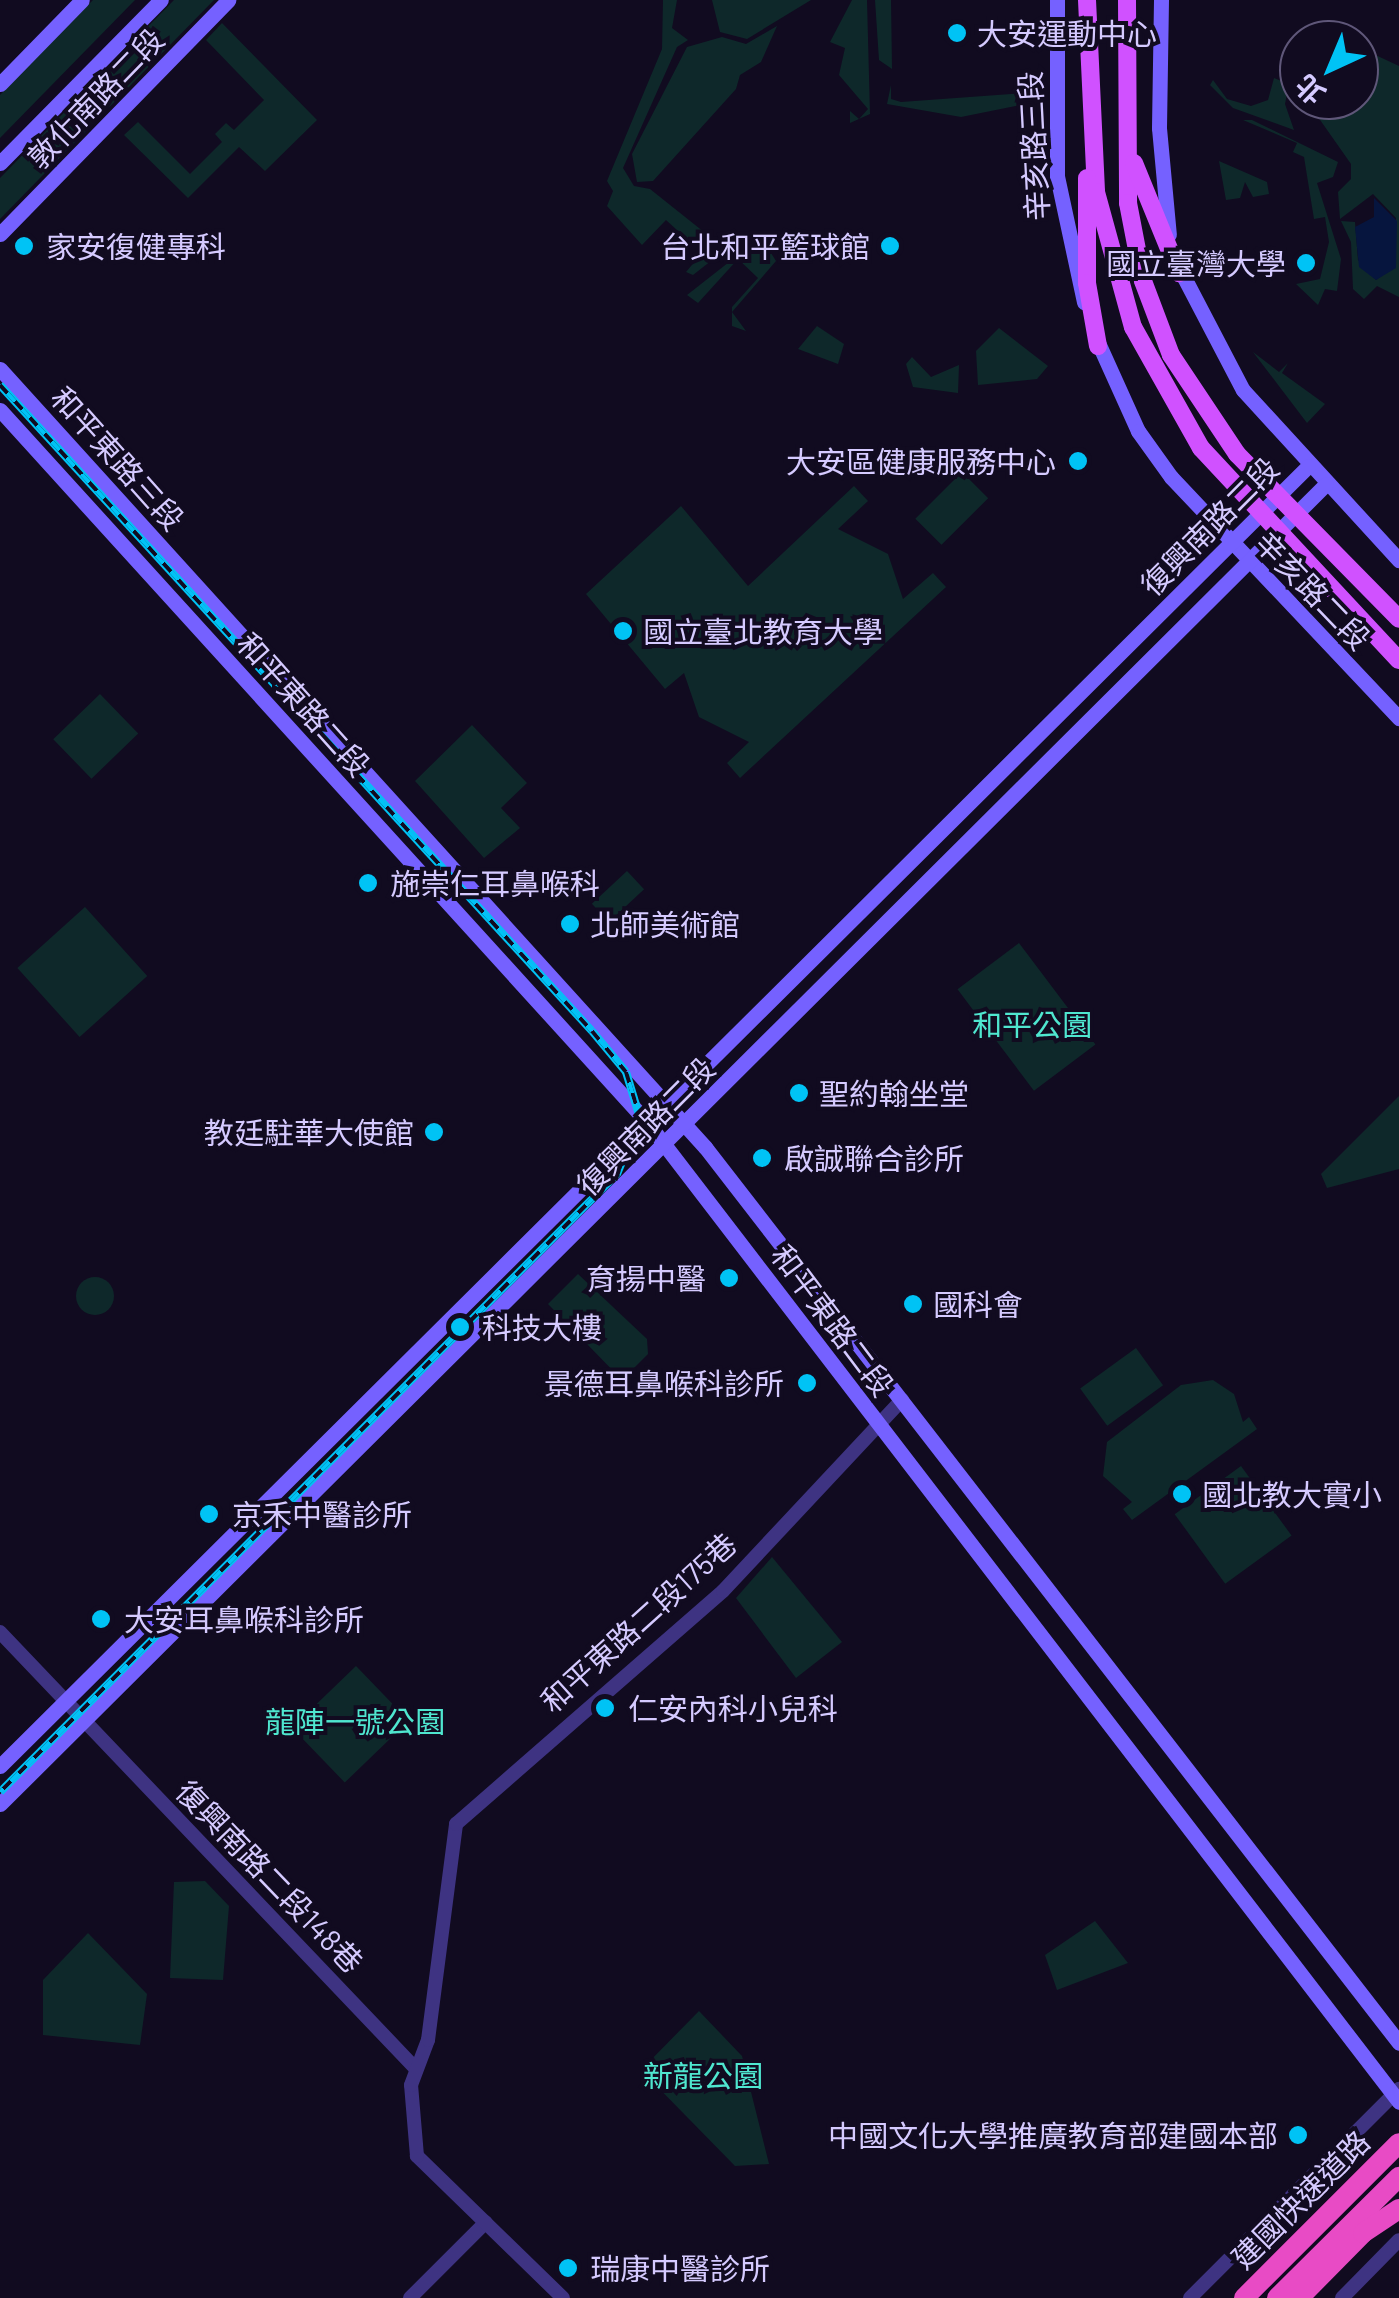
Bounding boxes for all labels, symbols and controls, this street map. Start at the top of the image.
place label: 大安運動中心 [977,15,1157,51]
north arrow [1279,20,1379,120]
street label: 敦化南路二段 [20,21,170,175]
marker: 大安運動中心 [946,22,968,44]
text: 北 [1288,68,1331,112]
street label: 辛亥路三段 [1011,70,1055,222]
place label: 家安復健專科 [46,228,226,264]
place label: 台北和平籃球館 [660,228,870,264]
marker: 家安復健專科 [11,233,37,259]
marker: 台北和平籃球館 [879,235,901,257]
place label: 國立臺灣大學 [1106,245,1286,281]
marker: 國立臺灣大學 [1295,252,1317,274]
street label: 和平東路三段 [44,379,192,537]
place label: 大安區健康服務中心 [786,443,1056,479]
marker: 大安區健康服務中心 [1065,448,1091,474]
street label: 復興南路二段 [1133,450,1285,602]
street label: 辛亥路二段 [1248,524,1378,656]
place label: 國立臺北教育大學 [643,613,883,649]
marker: 國立臺北教育大學 [612,620,634,642]
street label: 和平東路二段 [230,625,378,783]
place label: 施崇仁耳鼻喉科 [390,865,600,901]
marker: 施崇仁耳鼻喉科 [355,870,381,896]
place label: 北師美術館 [590,906,740,942]
marker: 北師美術館 [559,913,581,935]
park label: 和平公園 [972,1006,1092,1042]
street label: 復興南路二段 [569,1050,721,1202]
place label: 聖約翰坐堂 [819,1075,969,1111]
marker: 聖約翰坐堂 [788,1082,810,1104]
place label: 教廷駐華大使館 [204,1114,414,1150]
marker: 教廷駐華大使館 [423,1121,445,1143]
place label: 啟誠聯合診所 [784,1140,964,1176]
marker: 啟誠聯合診所 [749,1145,775,1171]
street label: 和平東路二段 [764,1237,902,1403]
place label: 育揚中醫 [586,1260,706,1296]
marker: 育揚中醫 [716,1265,742,1291]
place label: 國科會 [933,1286,1023,1322]
marker: 國科會 [902,1293,924,1315]
place label: 科技大樓 [482,1309,602,1345]
marker: 科技大樓 [447,1314,473,1340]
place label: 景德耳鼻喉科診所 [544,1365,784,1401]
marker: 景德耳鼻喉科診所 [794,1370,820,1396]
place label: 國北教大實小 [1202,1476,1382,1512]
marker: 國北教大實小 [1171,1483,1193,1505]
place label: 京禾中醫診所 [232,1496,412,1532]
marker: 京禾中醫診所 [196,1501,222,1527]
street label: 和平東路二段175巷 [533,1525,743,1719]
place label: 大安耳鼻喉科診所 [124,1601,364,1637]
marker: 大安耳鼻喉科診所 [88,1606,114,1632]
place label: 仁安內科小兒科 [628,1690,838,1726]
marker: 仁安內科小兒科 [592,1695,618,1721]
park label: 龍陣一號公園 [265,1703,445,1739]
street label: 復興南路二段148巷 [169,1773,371,1979]
park label: 新龍公園 [643,2057,763,2093]
place label: 中國文化大學推廣教育部建國本部 [828,2117,1278,2153]
street label: 建國快速道路 [1224,2123,1376,2275]
marker: 中國文化大學推廣教育部建國本部 [1287,2124,1309,2146]
place label: 瑞康中醫診所 [590,2250,770,2286]
marker: 瑞康中醫診所 [555,2255,581,2281]

